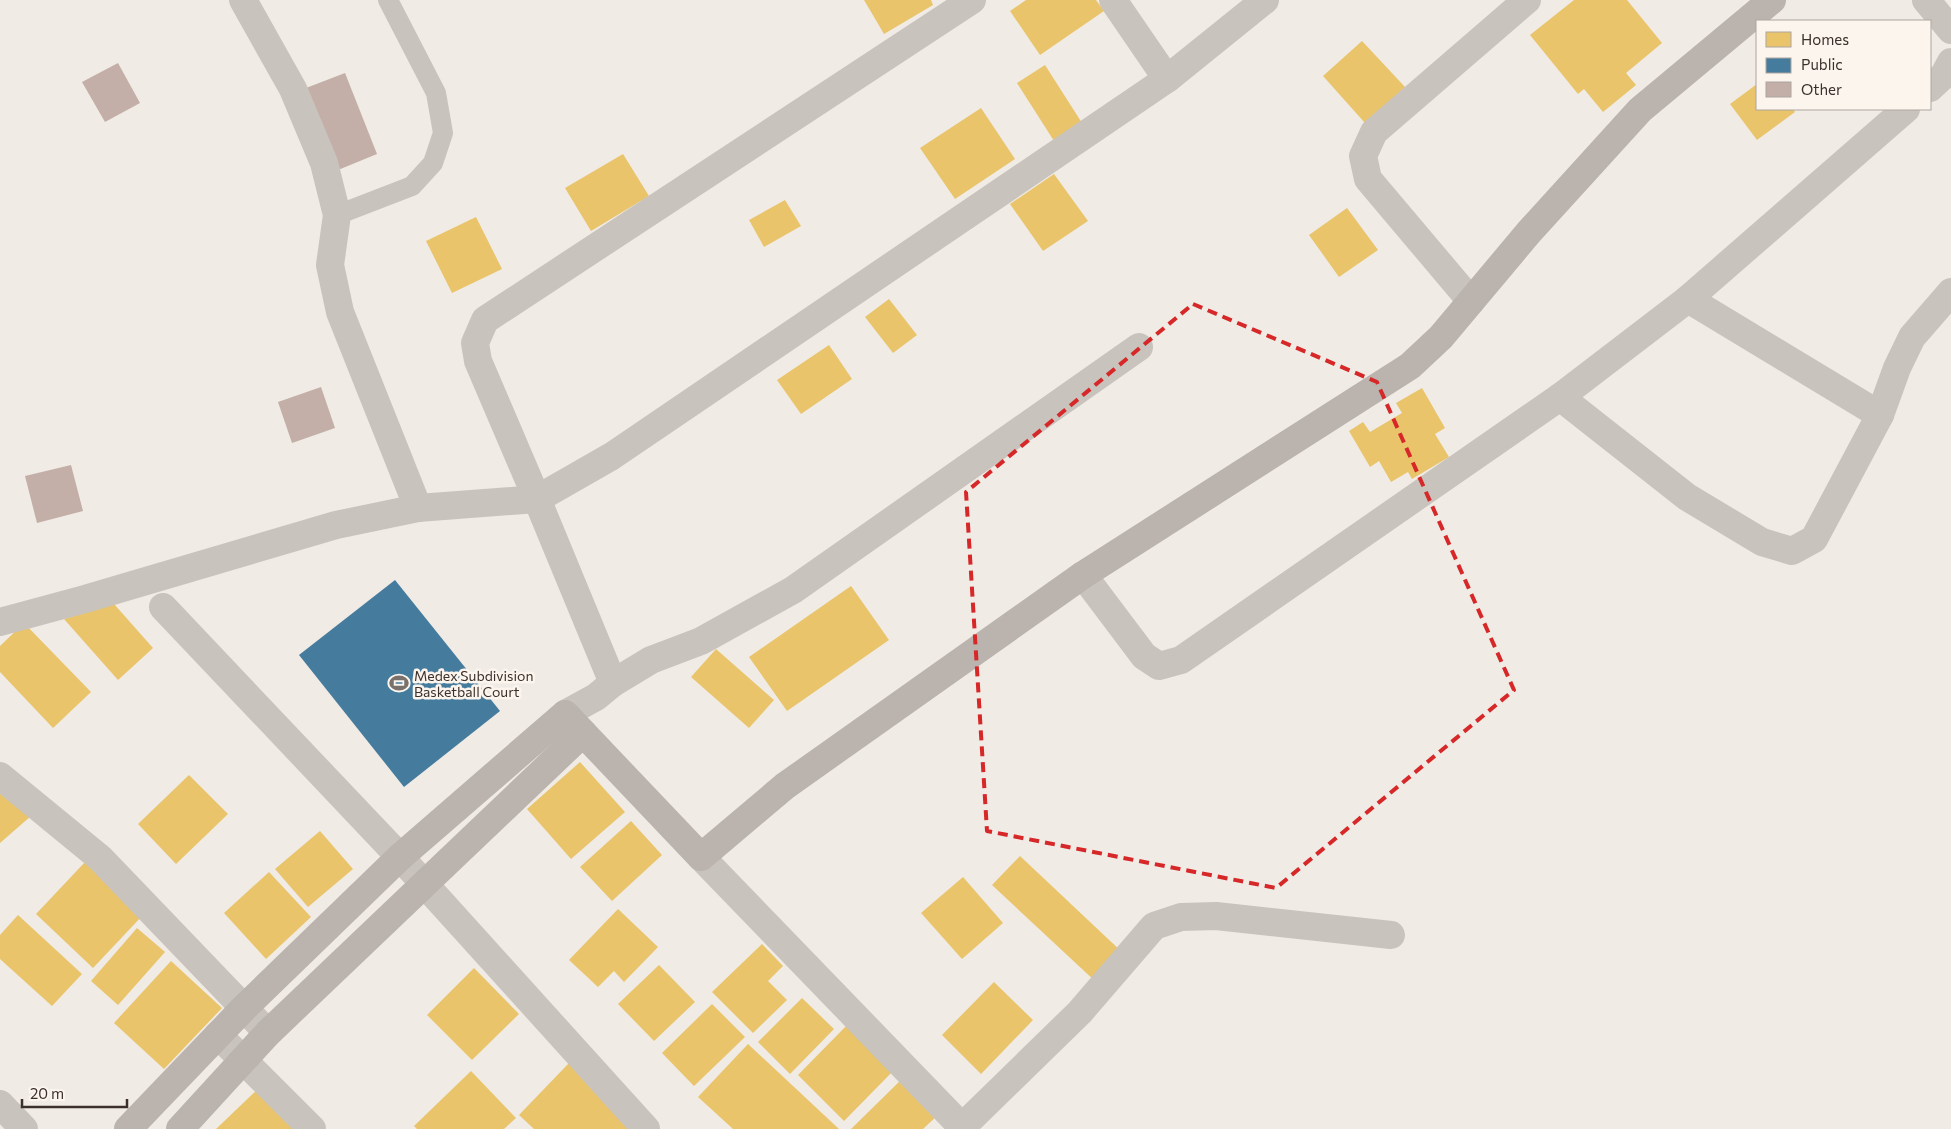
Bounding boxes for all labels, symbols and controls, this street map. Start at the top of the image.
legend [1756,20,1931,110]
text: Homes [1801,30,1849,48]
text: Public [1801,55,1843,73]
text: Other [1801,80,1842,98]
place label: Medex Subdivision Basketball Court [414,667,533,700]
sports icon: Medex Subdivision Basketball Court [388,672,410,694]
scale bar [22,1076,128,1108]
text: 20 m [30,1084,64,1102]

